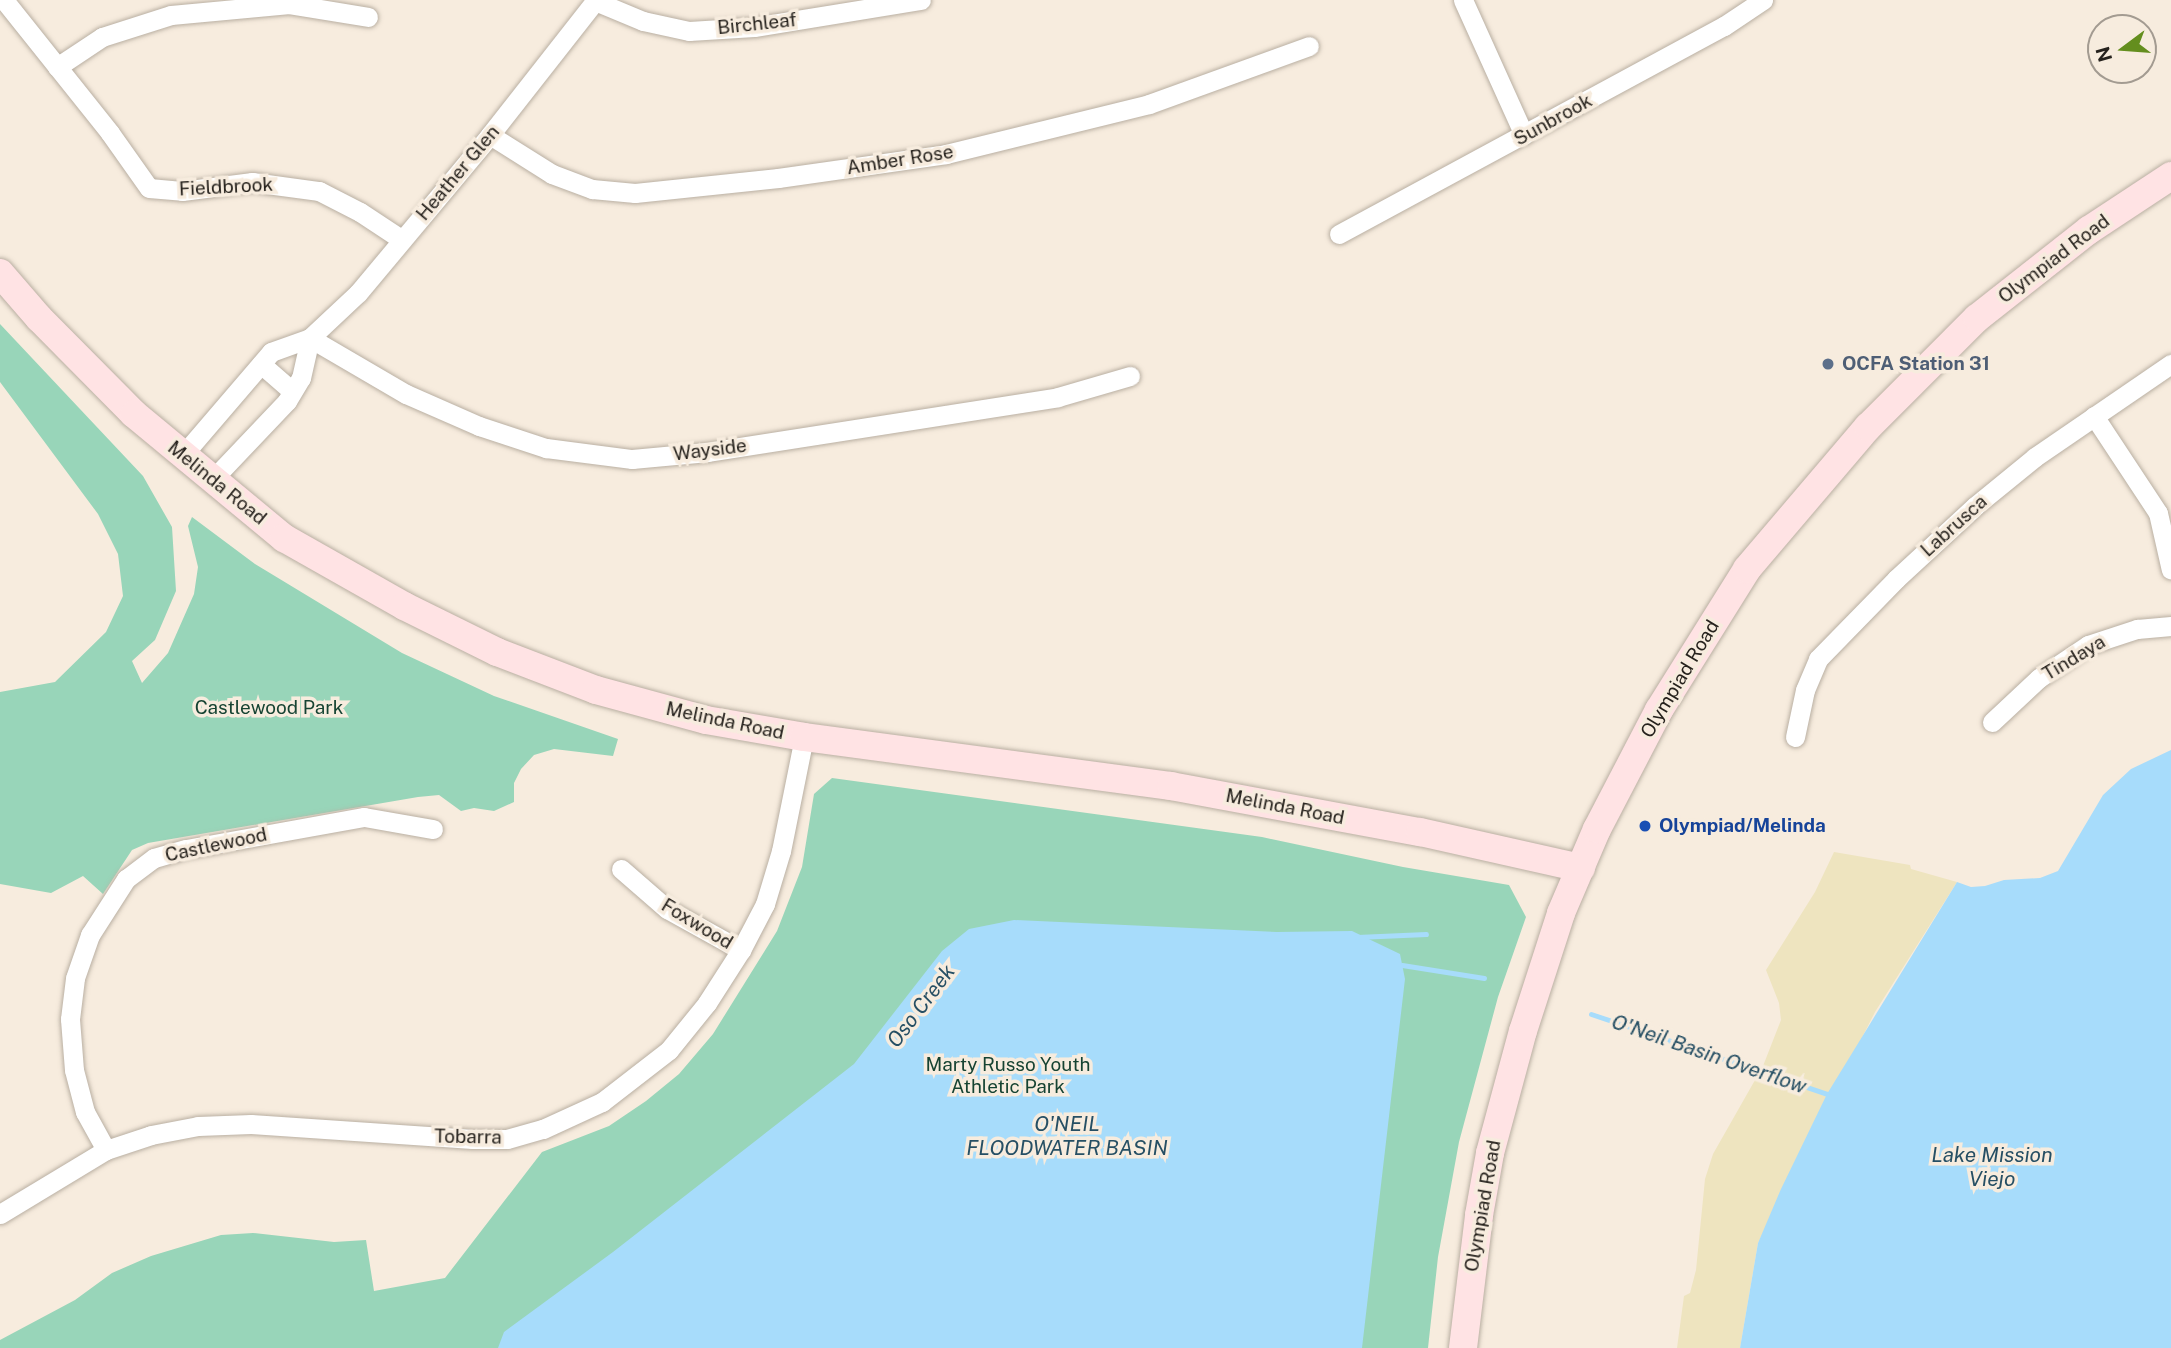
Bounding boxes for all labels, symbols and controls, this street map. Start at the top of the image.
street label: Birchleaf [716,9,798,39]
north arrow [2087,14,2157,84]
text: N [2091,44,2116,64]
street label: Sunbrook [1510,89,1596,151]
street label: Heather Glen [412,121,504,225]
street label: Amber Rose [845,140,955,180]
street label: Fieldbrook [178,173,274,201]
street label: Olympiad Road [1994,210,2114,308]
place label: OCFA Station 31 [1842,353,1990,375]
marker: OCFA Station 31 [1820,356,1836,372]
street label: Wayside [672,434,748,466]
street label: Melinda Road [163,436,271,530]
street label: Labrusca [1916,490,1992,562]
street label: Olympiad Road [1636,616,1724,742]
street label: Tindaya [2039,630,2109,686]
park label: Castlewood Park [195,697,343,719]
street label: Melinda Road [664,697,786,745]
street label: Melinda Road [1224,784,1346,830]
place label: Olympiad/Melinda [1659,815,1826,837]
marker: Olympiad/Melinda [1637,818,1653,834]
street label: Castlewood [163,823,269,867]
street label: Foxwood [657,894,737,954]
water label: Oso Creek [882,960,960,1052]
water label: O'Neil Basin Overflow [1608,1009,1810,1099]
park label: Marty Russo Youth Athletic Park [925,1054,1091,1098]
water label: O'NEIL FLOODWATER BASIN [966,1111,1168,1161]
street label: Tobarra [434,1125,502,1149]
street label: Olympiad Road [1460,1138,1506,1274]
water label: Lake Mission Viejo [1931,1142,2053,1192]

